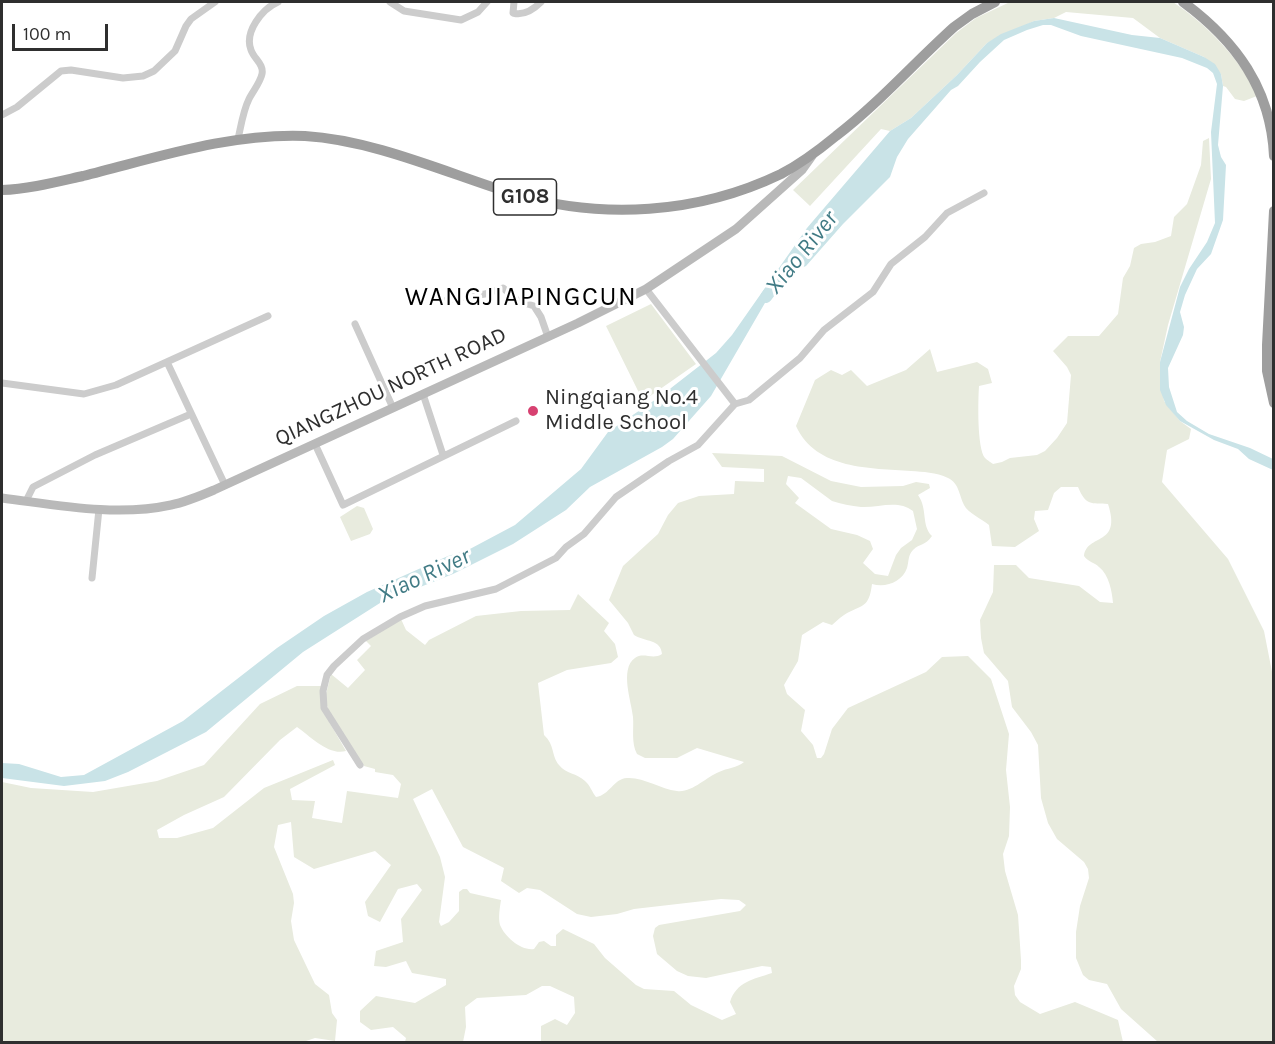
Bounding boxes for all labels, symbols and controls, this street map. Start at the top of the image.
scale bar [15,12,111,50]
text: 100 m [23,23,71,45]
road number: G108 [494,179,556,215]
water label: Xiao River [760,205,844,301]
district label: WANGJIAPINGCUN [405,282,637,314]
street label: QIANGZHOU NORTH ROAD [271,322,511,452]
place label: Ningqiang No.4 Middle School [545,385,698,436]
marker: Ningqiang No.4 Middle School [526,404,540,418]
water label: Xiao River [373,542,475,610]

